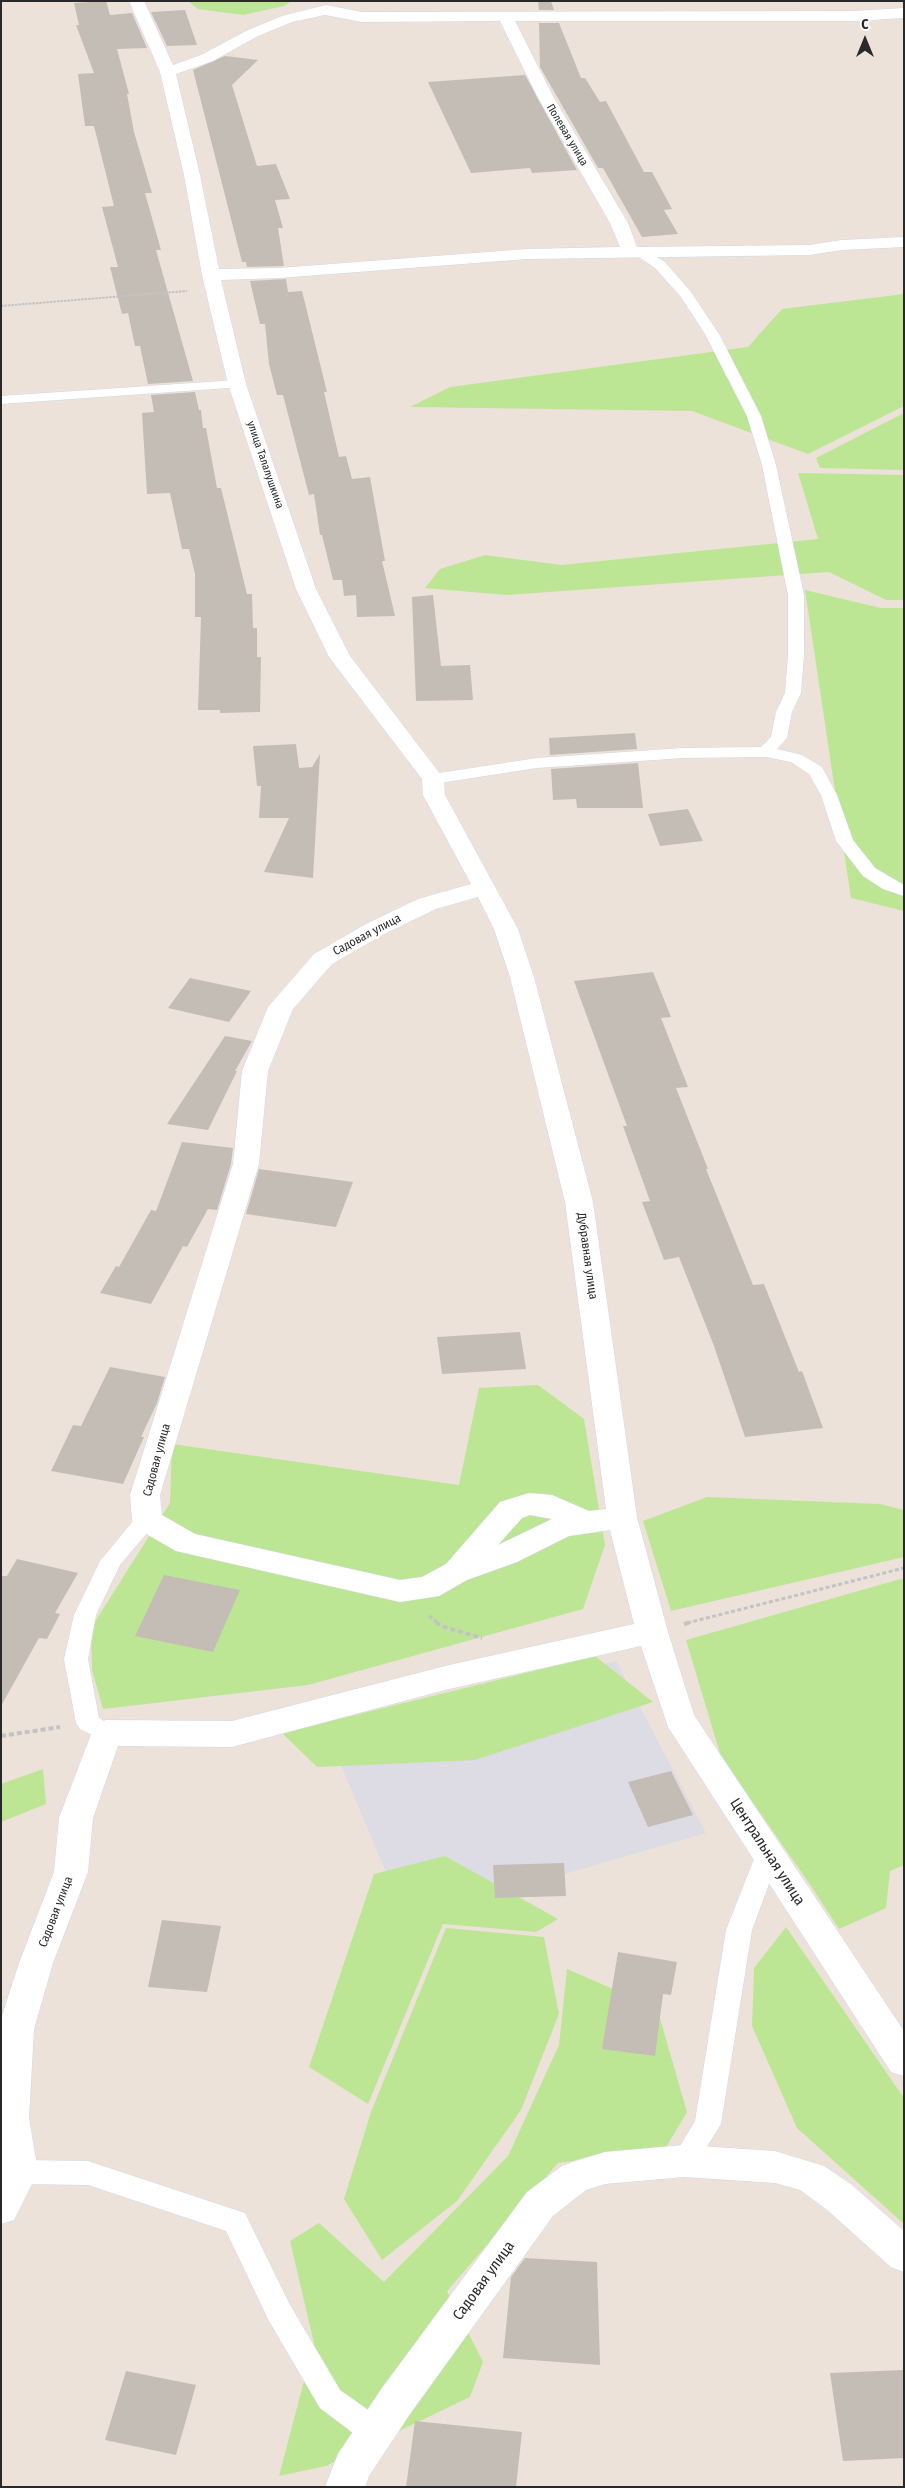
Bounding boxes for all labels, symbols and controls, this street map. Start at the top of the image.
north arrow [840,15,890,65]
text: С [861,16,869,33]
street label: Полевая улица [543,102,591,168]
street label: улица Талалушкина [244,419,286,511]
street label: Садовая улица [331,911,403,959]
street label: Дубравная улица [574,1212,600,1300]
street label: Садовая улица [140,1422,174,1498]
street label: Центральная улица [726,1795,808,1909]
street label: Садовая улица [36,1874,76,1950]
street label: Садовая улица [449,2238,519,2324]

